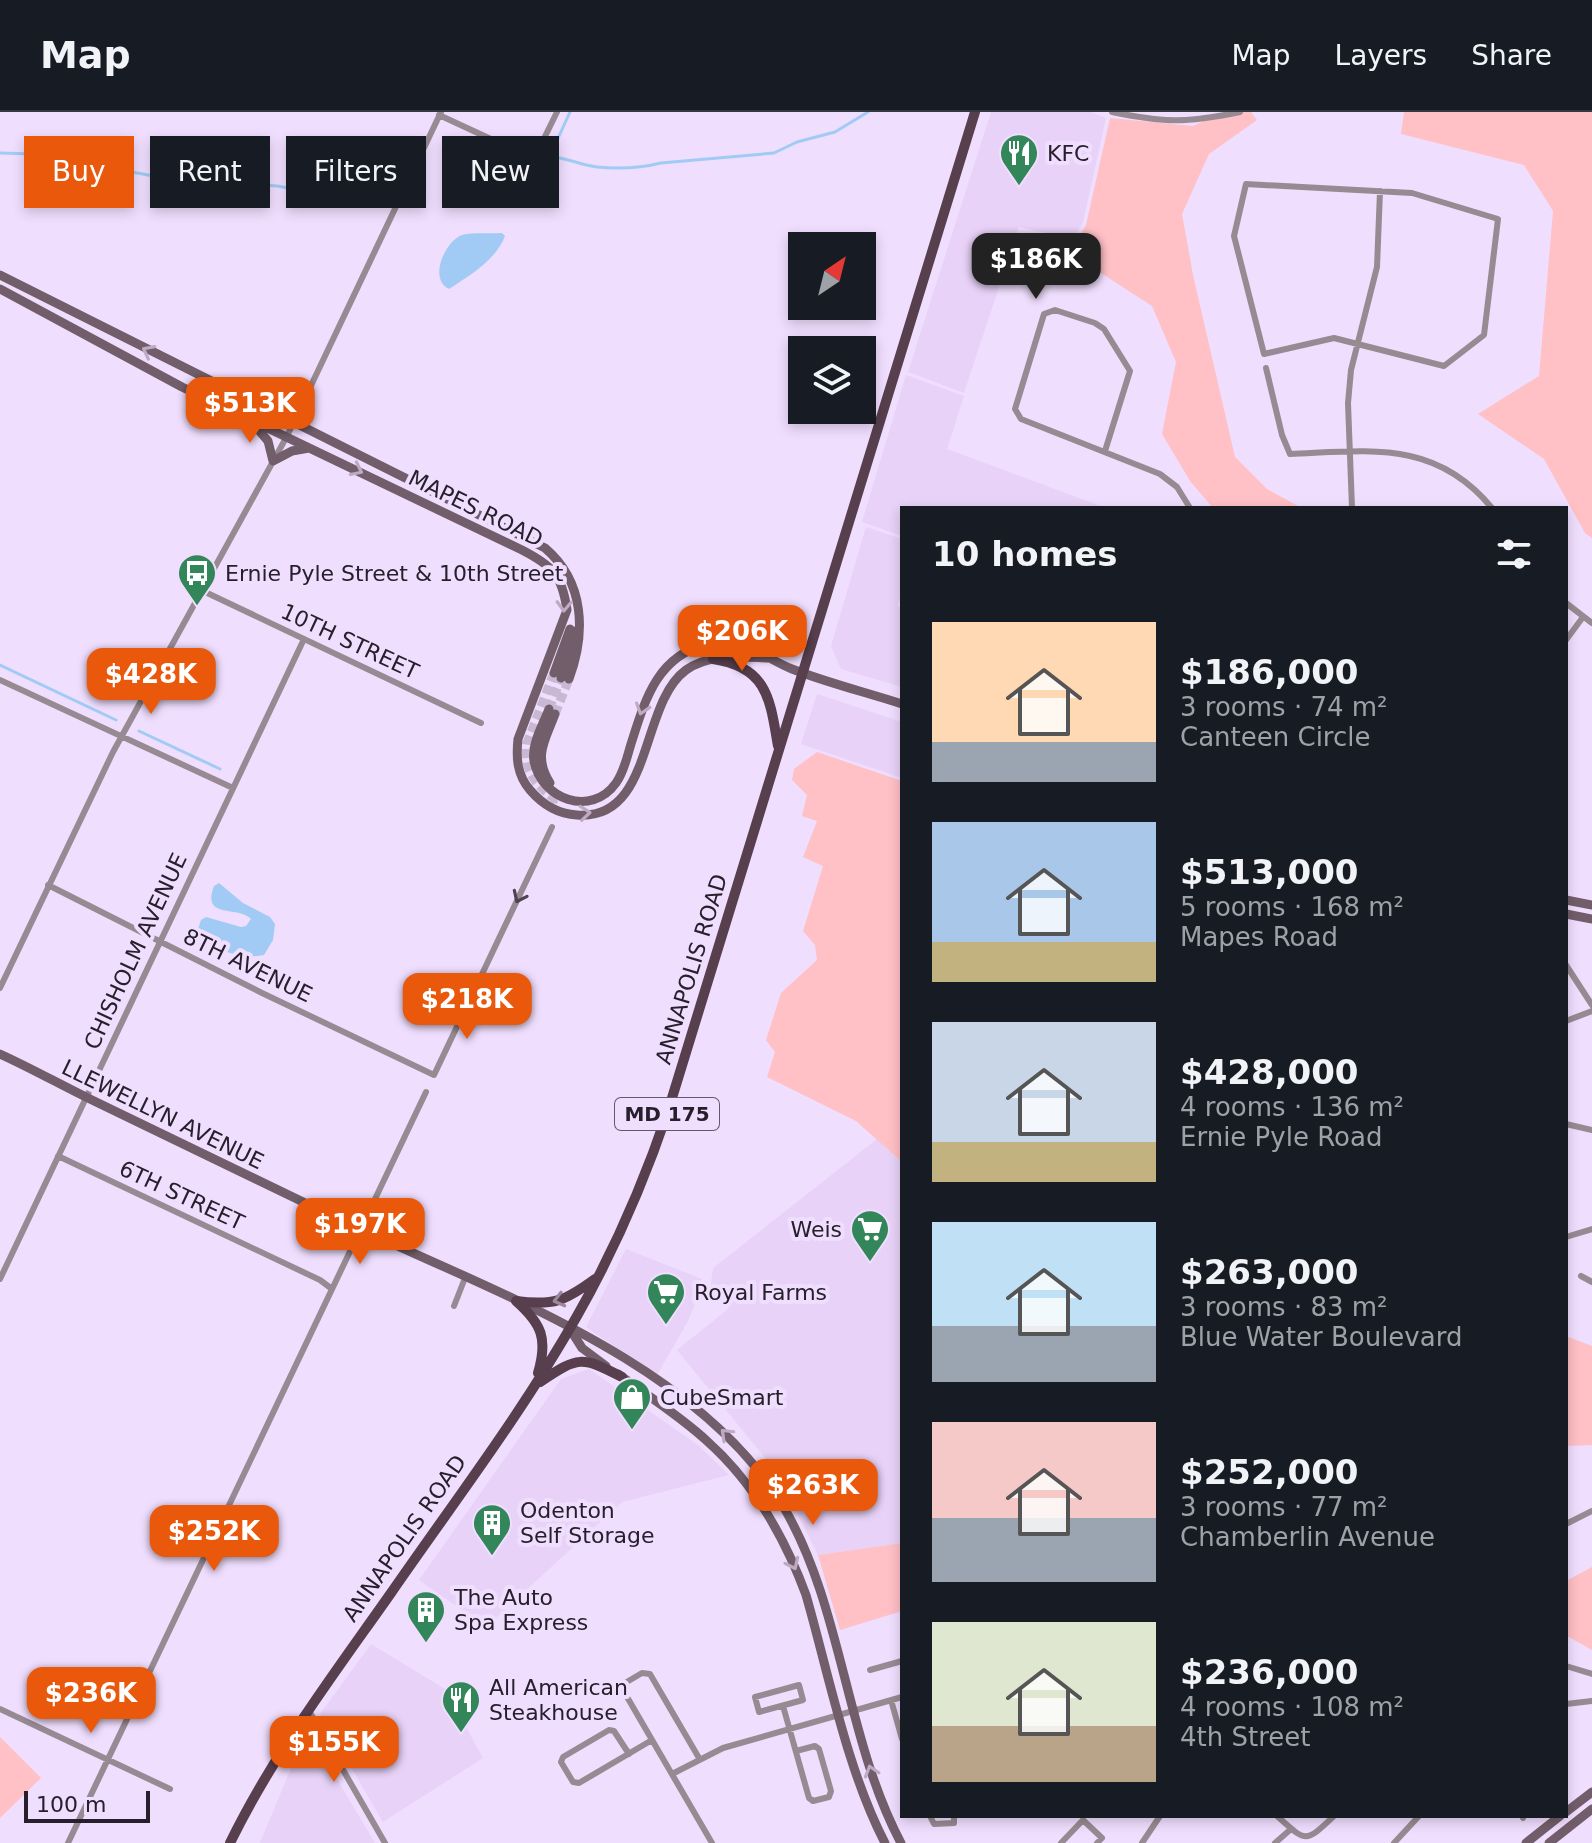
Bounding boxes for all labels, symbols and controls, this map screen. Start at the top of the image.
text: Map [40,33,131,77]
text: Map [1231,39,1291,72]
text: Layers [1335,39,1427,72]
text: Share [1471,39,1552,72]
restaurant icon: KFC [998,132,1040,187]
chip: Buy [24,136,134,208]
chip: Rent [150,136,270,208]
chip: Filters [286,136,426,208]
chip: New [442,136,559,208]
place label: KFC [1047,141,1089,166]
north arrow [788,232,876,320]
map controls [788,232,876,424]
pin: $186K [980,233,1092,301]
text: $186K [990,244,1082,274]
button: layers [788,336,876,424]
one-way arrow [142,346,157,361]
pin: $513K [194,377,306,445]
text: $513K [204,388,296,418]
one-way arrow [349,460,364,476]
street label: MAPES ROAD [405,465,547,552]
icon: filters [1492,532,1536,576]
text: 10 homes [932,534,1117,574]
bus stop icon: Ernie Pyle Street & 10th Street [176,552,218,607]
place label: Ernie Pyle Street & 10th Street [225,561,564,586]
street label: 10TH STREET [277,599,423,684]
one-way arrow [555,600,572,613]
pin: $206K [686,605,798,673]
text: $206K [696,616,788,646]
pin: $428K [95,648,207,716]
text: $186,000 [1180,652,1359,692]
icon: home [996,654,1092,750]
text: $428K [105,659,197,689]
text: 3 rooms · 74 m² [1180,692,1388,722]
one-way arrow [636,701,652,715]
text: Canteen Circle [1180,722,1371,752]
one-way arrow [579,805,592,822]
street label: CHISHOLM AVENUE [79,849,192,1053]
text: $513,000 [1180,852,1359,892]
icon: home [996,854,1092,950]
street label: ANNAPOLIS ROAD [651,871,732,1067]
one-way arrow [513,889,529,904]
text: 5 rooms · 168 m² [1180,892,1404,922]
text: Mapes Road [1180,922,1338,952]
street label: 8TH AVENUE [179,924,316,1007]
pin: $218K [411,973,523,1041]
text: $218K [421,984,513,1014]
text: $428,000 [1180,1052,1359,1092]
icon: home [996,1054,1092,1150]
street label: LLEWELLYN AVENUE [58,1055,268,1174]
text: 4 rooms · 136 m² [1180,1092,1404,1122]
road number: MD 175 [615,1098,719,1130]
text: Ernie Pyle Road [1180,1122,1382,1152]
street label: 6TH STREET [115,1156,249,1236]
pin: $197K [304,1198,416,1266]
supermarket icon: Weis [849,1208,891,1263]
text: $197K [314,1209,406,1239]
place label: Weis [790,1217,842,1242]
text: $263,000 [1180,1252,1359,1292]
icon: home [996,1254,1092,1350]
supermarket icon: Royal Farms [645,1271,687,1326]
place label: Royal Farms [694,1280,827,1305]
one-way arrow [553,1290,567,1307]
text: 3 rooms · 83 m² [1180,1292,1388,1322]
text: Blue Water Boulevard [1180,1322,1462,1352]
shop icon: CubeSmart [611,1376,653,1431]
place label: CubeSmart [660,1385,784,1410]
one-way arrow [721,1429,735,1443]
street label: ANNAPOLIS ROAD [338,1450,471,1626]
text: $252,000 [1180,1452,1359,1492]
icon: home [996,1454,1092,1550]
pin: $263K [757,1459,869,1527]
text: $263K [767,1470,859,1500]
text: 3 rooms · 77 m² [1180,1492,1388,1522]
place label: Odenton Self Storage [520,1498,654,1548]
building icon: Odenton Self Storage [471,1502,513,1557]
pin: $252K [158,1505,270,1573]
text: $252K [168,1516,260,1546]
text: Chamberlin Avenue [1180,1522,1435,1552]
one-way arrow [783,1555,799,1570]
place label: The Auto Spa Express [453,1585,588,1635]
building icon: The Auto Spa Express [405,1589,447,1644]
text: $236,000 [1180,1652,1359,1692]
icon: home [996,1654,1092,1750]
pin: $236K [35,1667,147,1735]
place label: All American Steakhouse [489,1675,628,1725]
text: $236K [45,1678,137,1708]
restaurant icon: All American Steakhouse [440,1679,482,1734]
text: 4 rooms · 108 m² [1180,1692,1404,1722]
pin: $155K [278,1716,390,1784]
text: 4th Street [1180,1722,1310,1752]
text: $155K [288,1727,380,1757]
one-way arrow [864,1765,880,1779]
scale bar [24,1787,150,1823]
text: 100 m [36,1792,106,1817]

